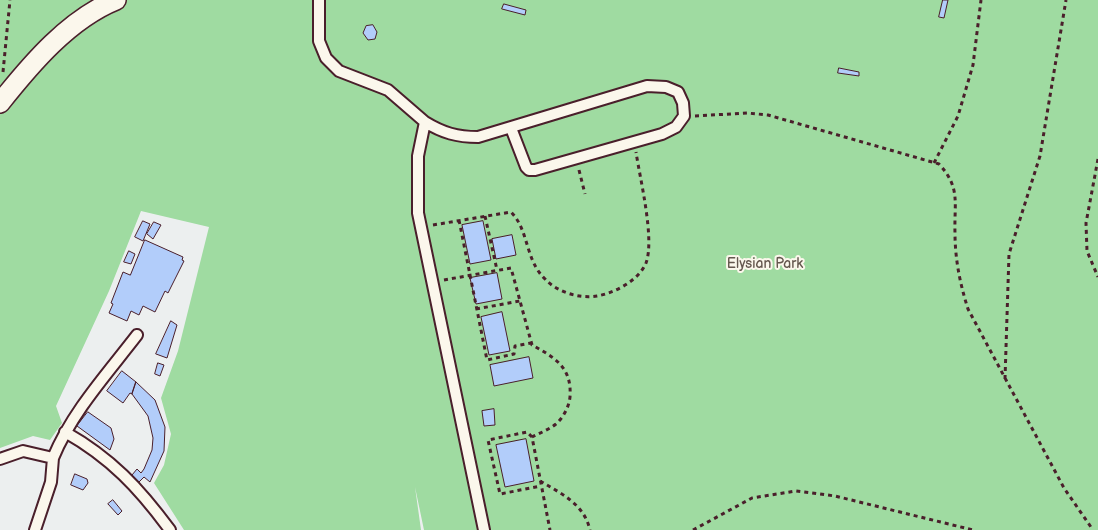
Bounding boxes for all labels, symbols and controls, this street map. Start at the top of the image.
park label: Elysian Park [727,256,803,272]

